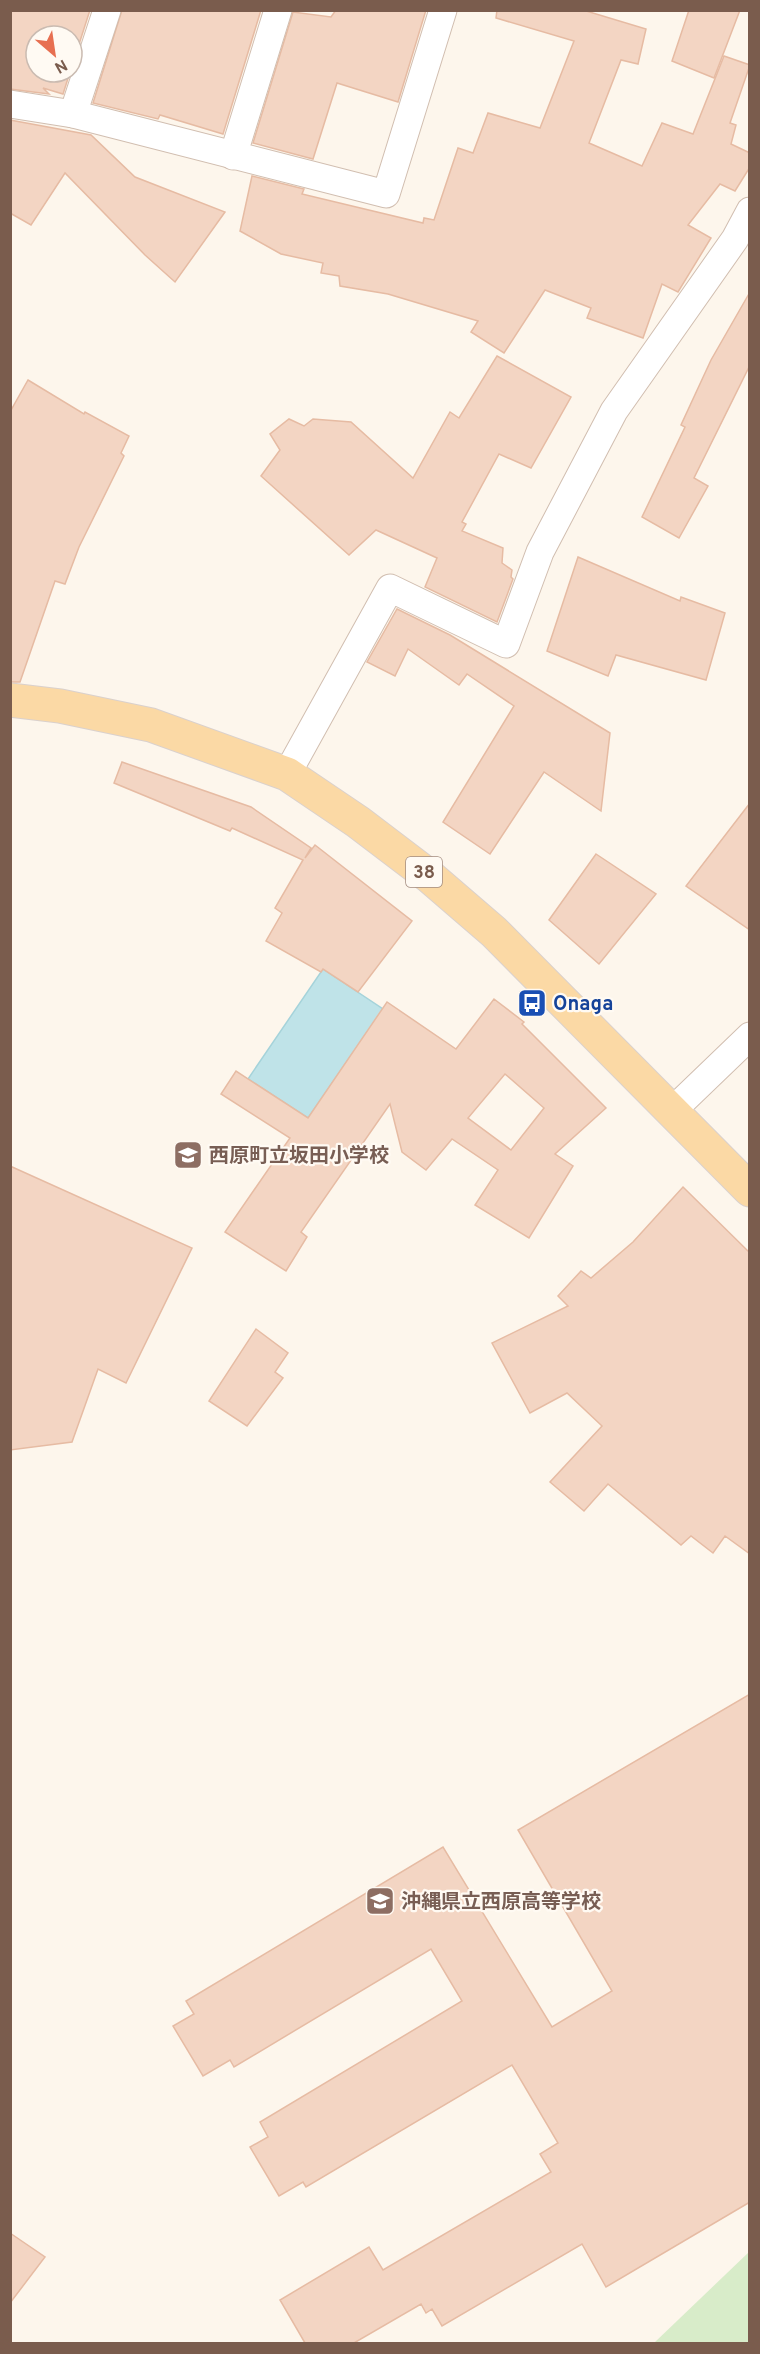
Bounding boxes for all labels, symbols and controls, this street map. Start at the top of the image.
north arrow [24,24,84,84]
text: N [50,54,70,77]
road number: 38 [406,857,442,887]
bus stop icon: Onaga [516,987,548,1019]
place label: Onaga [553,992,613,1018]
school or university icon: 西原町立坂田小学校 [172,1139,204,1171]
place label: 西原町立坂田小学校 [209,1144,389,1170]
school or university icon: 沖縄県立西原高等学校 [364,1885,396,1917]
place label: 沖縄県立西原高等学校 [401,1890,601,1916]

